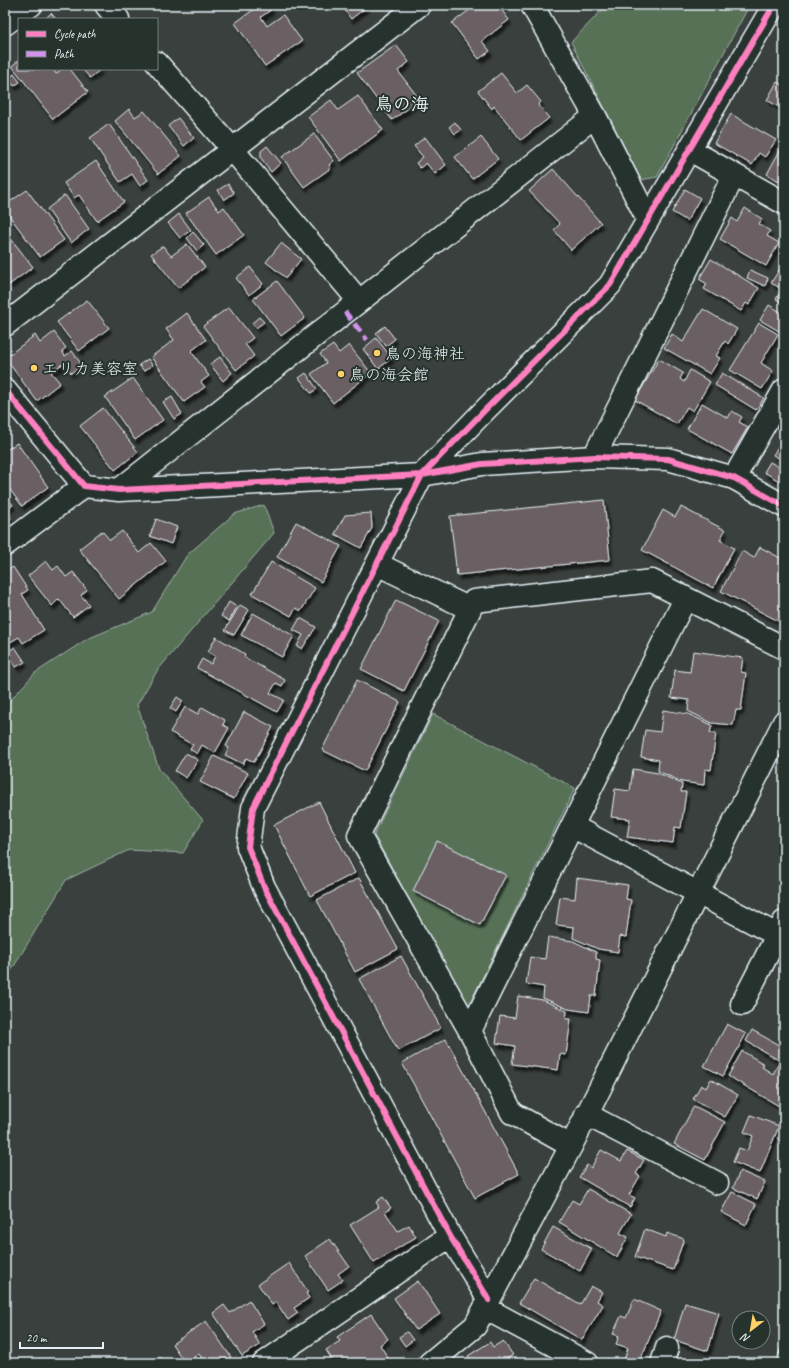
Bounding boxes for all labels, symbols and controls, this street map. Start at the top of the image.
legend [18,18,158,70]
text: Cycle path [54,26,96,42]
text: Path [54,46,74,62]
district label: 鳥の海 [375,93,429,115]
place label: 鳥の海神社 [385,344,465,364]
marker: 鳥の海神社 [372,348,382,358]
place label: エリカ美容室 [42,359,138,379]
marker: エリカ美容室 [29,363,39,373]
place label: 鳥の海会館 [349,365,429,385]
marker: 鳥の海会館 [336,369,346,379]
north arrow [731,1310,771,1350]
scale bar [20,1324,103,1350]
text: 20 m [26,1330,48,1346]
text: N [737,1330,752,1346]

